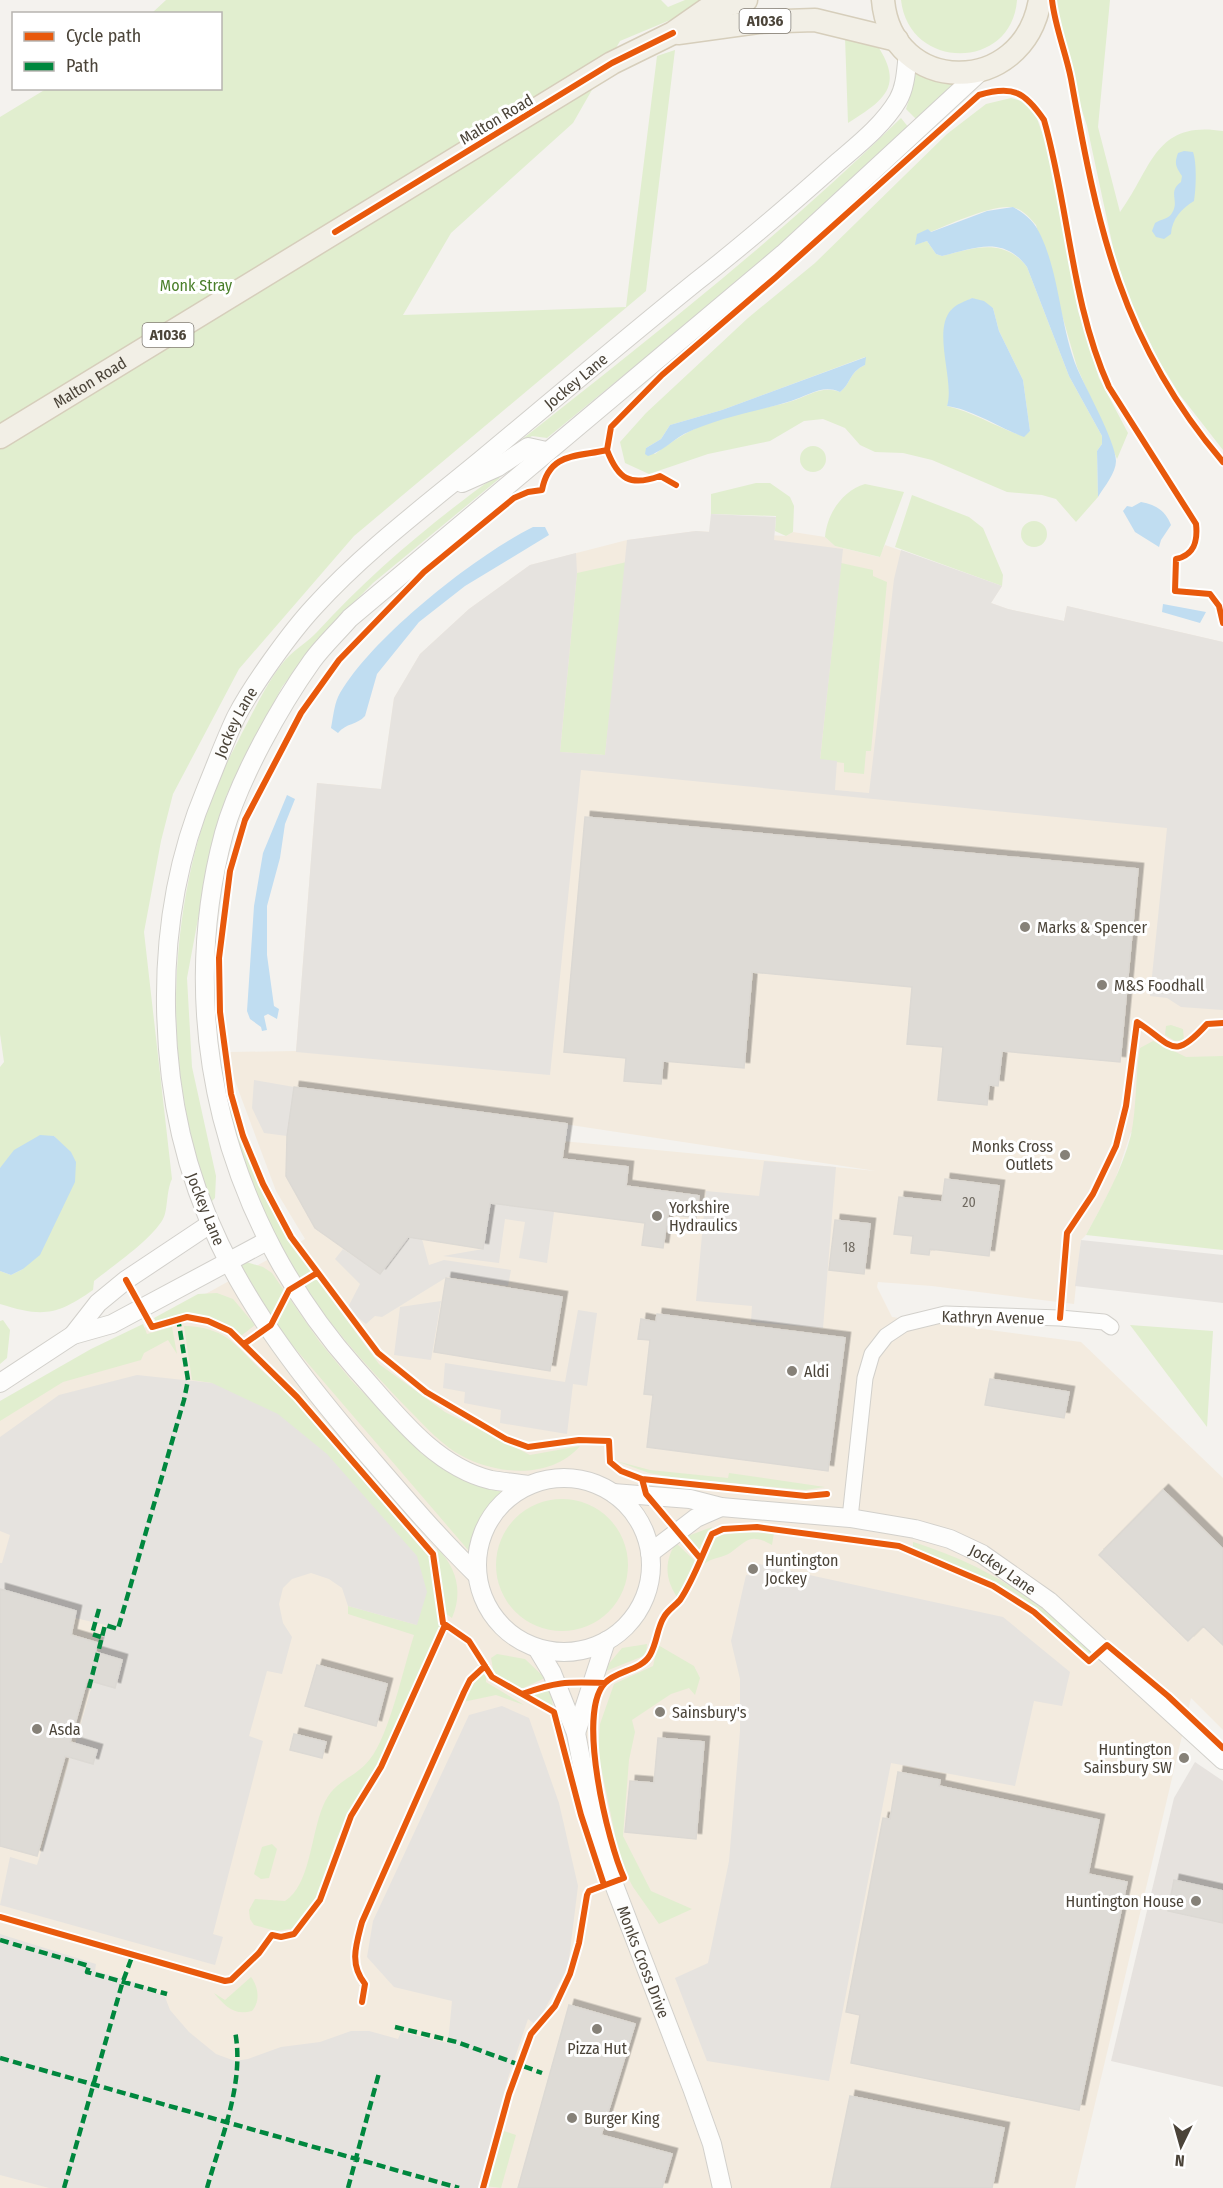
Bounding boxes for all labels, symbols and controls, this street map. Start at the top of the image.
road number: A1036 [740,9,790,33]
legend [12,12,222,90]
text: Cycle path [66,25,141,47]
text: Path [66,55,99,77]
street label: Malton Road [456,90,536,149]
park label: Monk Stray [160,276,233,295]
road number: A1036 [142,323,194,347]
street label: Jockey Lane [540,349,612,413]
street label: Malton Road [50,353,130,412]
street label: Jockey Lane [211,683,261,761]
place label: Marks & Spencer [1037,918,1147,937]
marker: Marks & Spencer [1018,920,1032,934]
place label: M&S Foodhall [1114,976,1204,995]
marker: M&S Foodhall [1095,978,1109,992]
place label: Monks Cross Outlets [972,1137,1053,1174]
marker: Monks Cross Outlets [1058,1148,1072,1162]
street label: Jockey Lane [182,1170,229,1248]
house number: 20 [962,1194,976,1211]
place label: Yorkshire Hydraulics [669,1198,738,1235]
marker: Yorkshire Hydraulics [650,1209,664,1223]
house number: 18 [843,1239,855,1256]
street label: Kathryn Avenue [941,1307,1045,1328]
place label: Aldi [804,1362,829,1381]
marker: Aldi [785,1364,799,1378]
street label: Jockey Lane [966,1540,1040,1599]
place label: Huntington Jockey [765,1551,839,1588]
marker: Huntington Jockey [746,1562,760,1576]
place label: Sainsbury's [672,1703,747,1722]
marker: Sainsbury's [653,1705,667,1719]
place label: Asda [49,1720,81,1739]
marker: Asda [30,1722,44,1736]
place label: Huntington Sainsbury SW [1084,1740,1172,1777]
marker: Huntington Sainsbury SW [1177,1751,1191,1765]
place label: Huntington House [1065,1892,1184,1911]
marker: Huntington House [1189,1894,1203,1908]
street label: Monks Cross Drive [613,1903,673,2021]
marker: Pizza Hut [590,2022,604,2036]
place label: Pizza Hut [567,2039,628,2058]
place label: Burger King [584,2109,660,2128]
marker: Burger King [565,2111,579,2125]
north arrow [1151,2116,1211,2176]
text: N [1174,2151,1185,2170]

